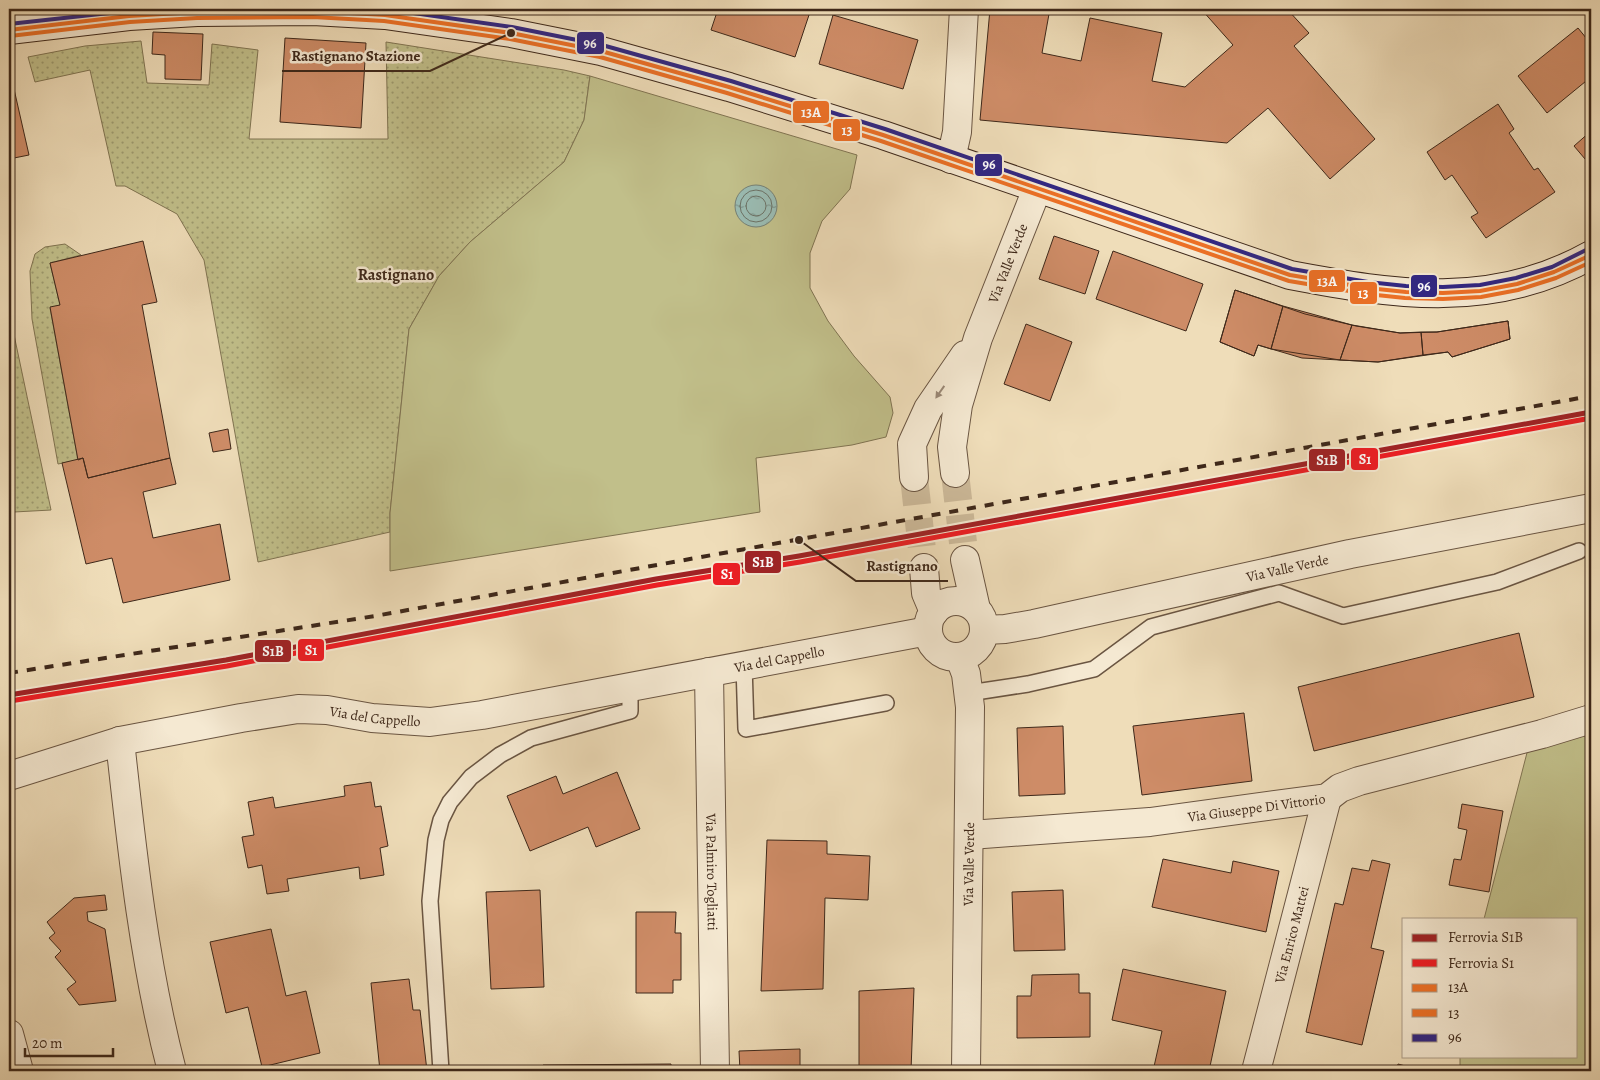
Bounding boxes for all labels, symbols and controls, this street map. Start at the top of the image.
line badge: 96 [576,31,605,55]
text: 96 [583,34,597,53]
callout: Rastignano Stazione [282,41,430,71]
text: Rastignano Stazione [292,46,421,66]
line badge: 13A [792,100,830,124]
text: 13A [801,103,821,122]
line badge: 13 [832,118,861,142]
text: 13 [841,121,853,140]
line badge: 96 [974,153,1003,177]
text: 96 [982,155,996,174]
street label: Via Valle Verde [983,221,1032,307]
district label: Rastignano [358,264,434,286]
line badge: 13A [1308,269,1346,293]
text: 13A [1317,272,1337,291]
line badge: 96 [1410,274,1438,298]
text: 96 [1417,277,1431,296]
line badge: 13 [1349,281,1378,305]
text: 13 [1357,284,1369,303]
one-way arrow [935,385,945,399]
line badge: S1 [1350,447,1379,471]
line badge: S1B [1308,448,1346,472]
text: S1 [1359,450,1371,469]
text: S1B [1316,451,1338,470]
line badge: S1B [744,550,782,574]
street label: Via Valle Verde [1243,550,1330,586]
callout: Rastignano [856,551,948,581]
text: S1B [752,553,774,572]
text: Rastignano [866,556,938,576]
line badge: S1 [712,562,741,586]
text: S1 [721,565,733,584]
line badge: S1 [297,638,325,662]
line badge: S1B [254,639,292,663]
text: S1 [305,641,317,660]
street label: Via del Cappello [731,641,826,677]
text: S1B [262,642,284,661]
street label: Via del Cappello [327,701,421,731]
street label: Via Giuseppe Di Vittorio [1186,789,1327,826]
street label: Via Palmiro Togliatti [702,812,722,931]
street label: Via Valle Verde [959,822,979,907]
street label: Via Enrico Mattei [1270,884,1313,986]
legend [1402,918,1578,1058]
text: Ferrovia S1B [1448,927,1523,947]
text: Ferrovia S1 [1448,953,1514,973]
text: 13A [1448,977,1468,997]
text: 13 [1448,1003,1459,1023]
scale bar [25,1025,112,1057]
text: 96 [1448,1027,1462,1047]
text: 20 m [32,1033,63,1053]

